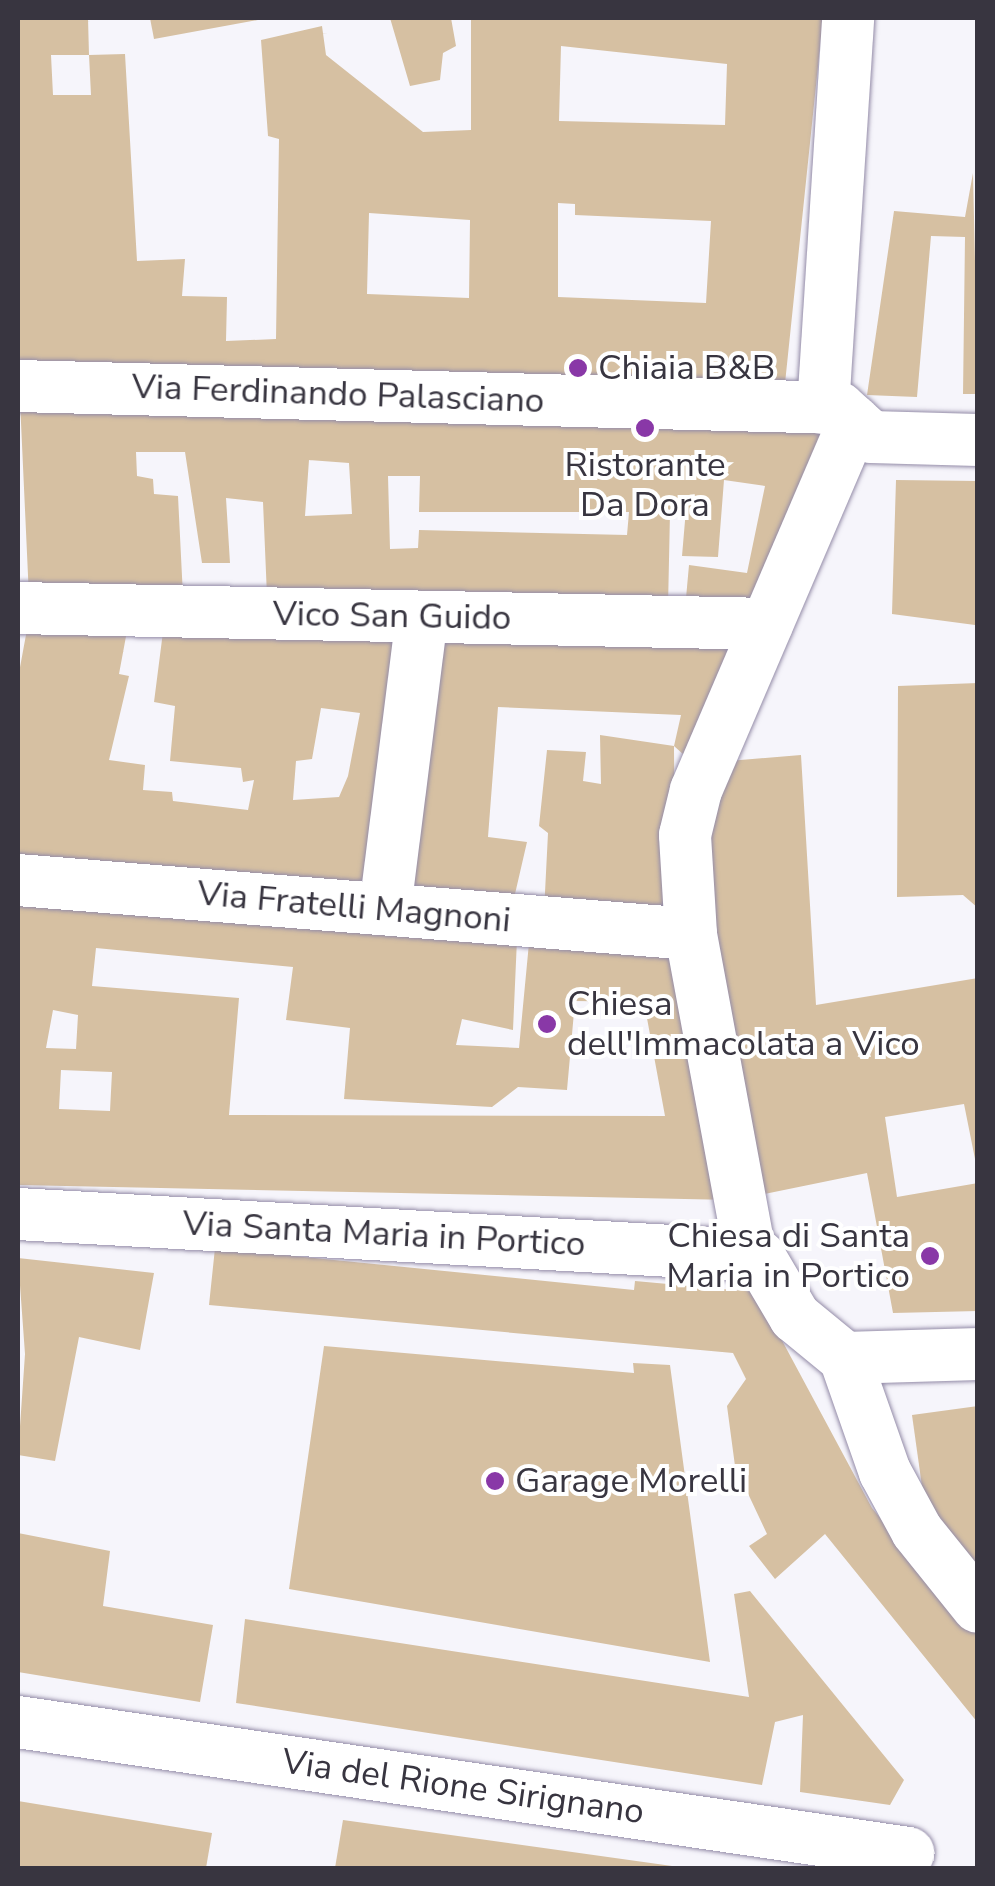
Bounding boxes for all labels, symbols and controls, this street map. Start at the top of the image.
place label: Chiaia B&B [598,347,775,389]
marker: Chiaia B&B [567,357,589,379]
street label: Via Ferdinando Palasciano [131,366,545,422]
marker: Ristorante Da Dora [634,417,656,439]
place label: Ristorante Da Dora [564,444,726,526]
street label: Vico San Guido [272,593,512,639]
street label: Via Fratelli Magnoni [196,872,512,942]
place label: Chiesa dell'Immacolata a Vico [567,983,920,1065]
marker: Chiesa dell'Immacolata a Vico [536,1013,558,1035]
street label: Via Santa Maria in Portico [182,1202,586,1266]
place label: Chiesa di Santa Maria in Portico [666,1215,910,1297]
marker: Chiesa di Santa Maria in Portico [919,1245,941,1267]
place label: Garage Morelli [515,1460,747,1502]
marker: Garage Morelli [484,1470,506,1492]
street label: Via del Rione Sirignano [279,1741,647,1833]

